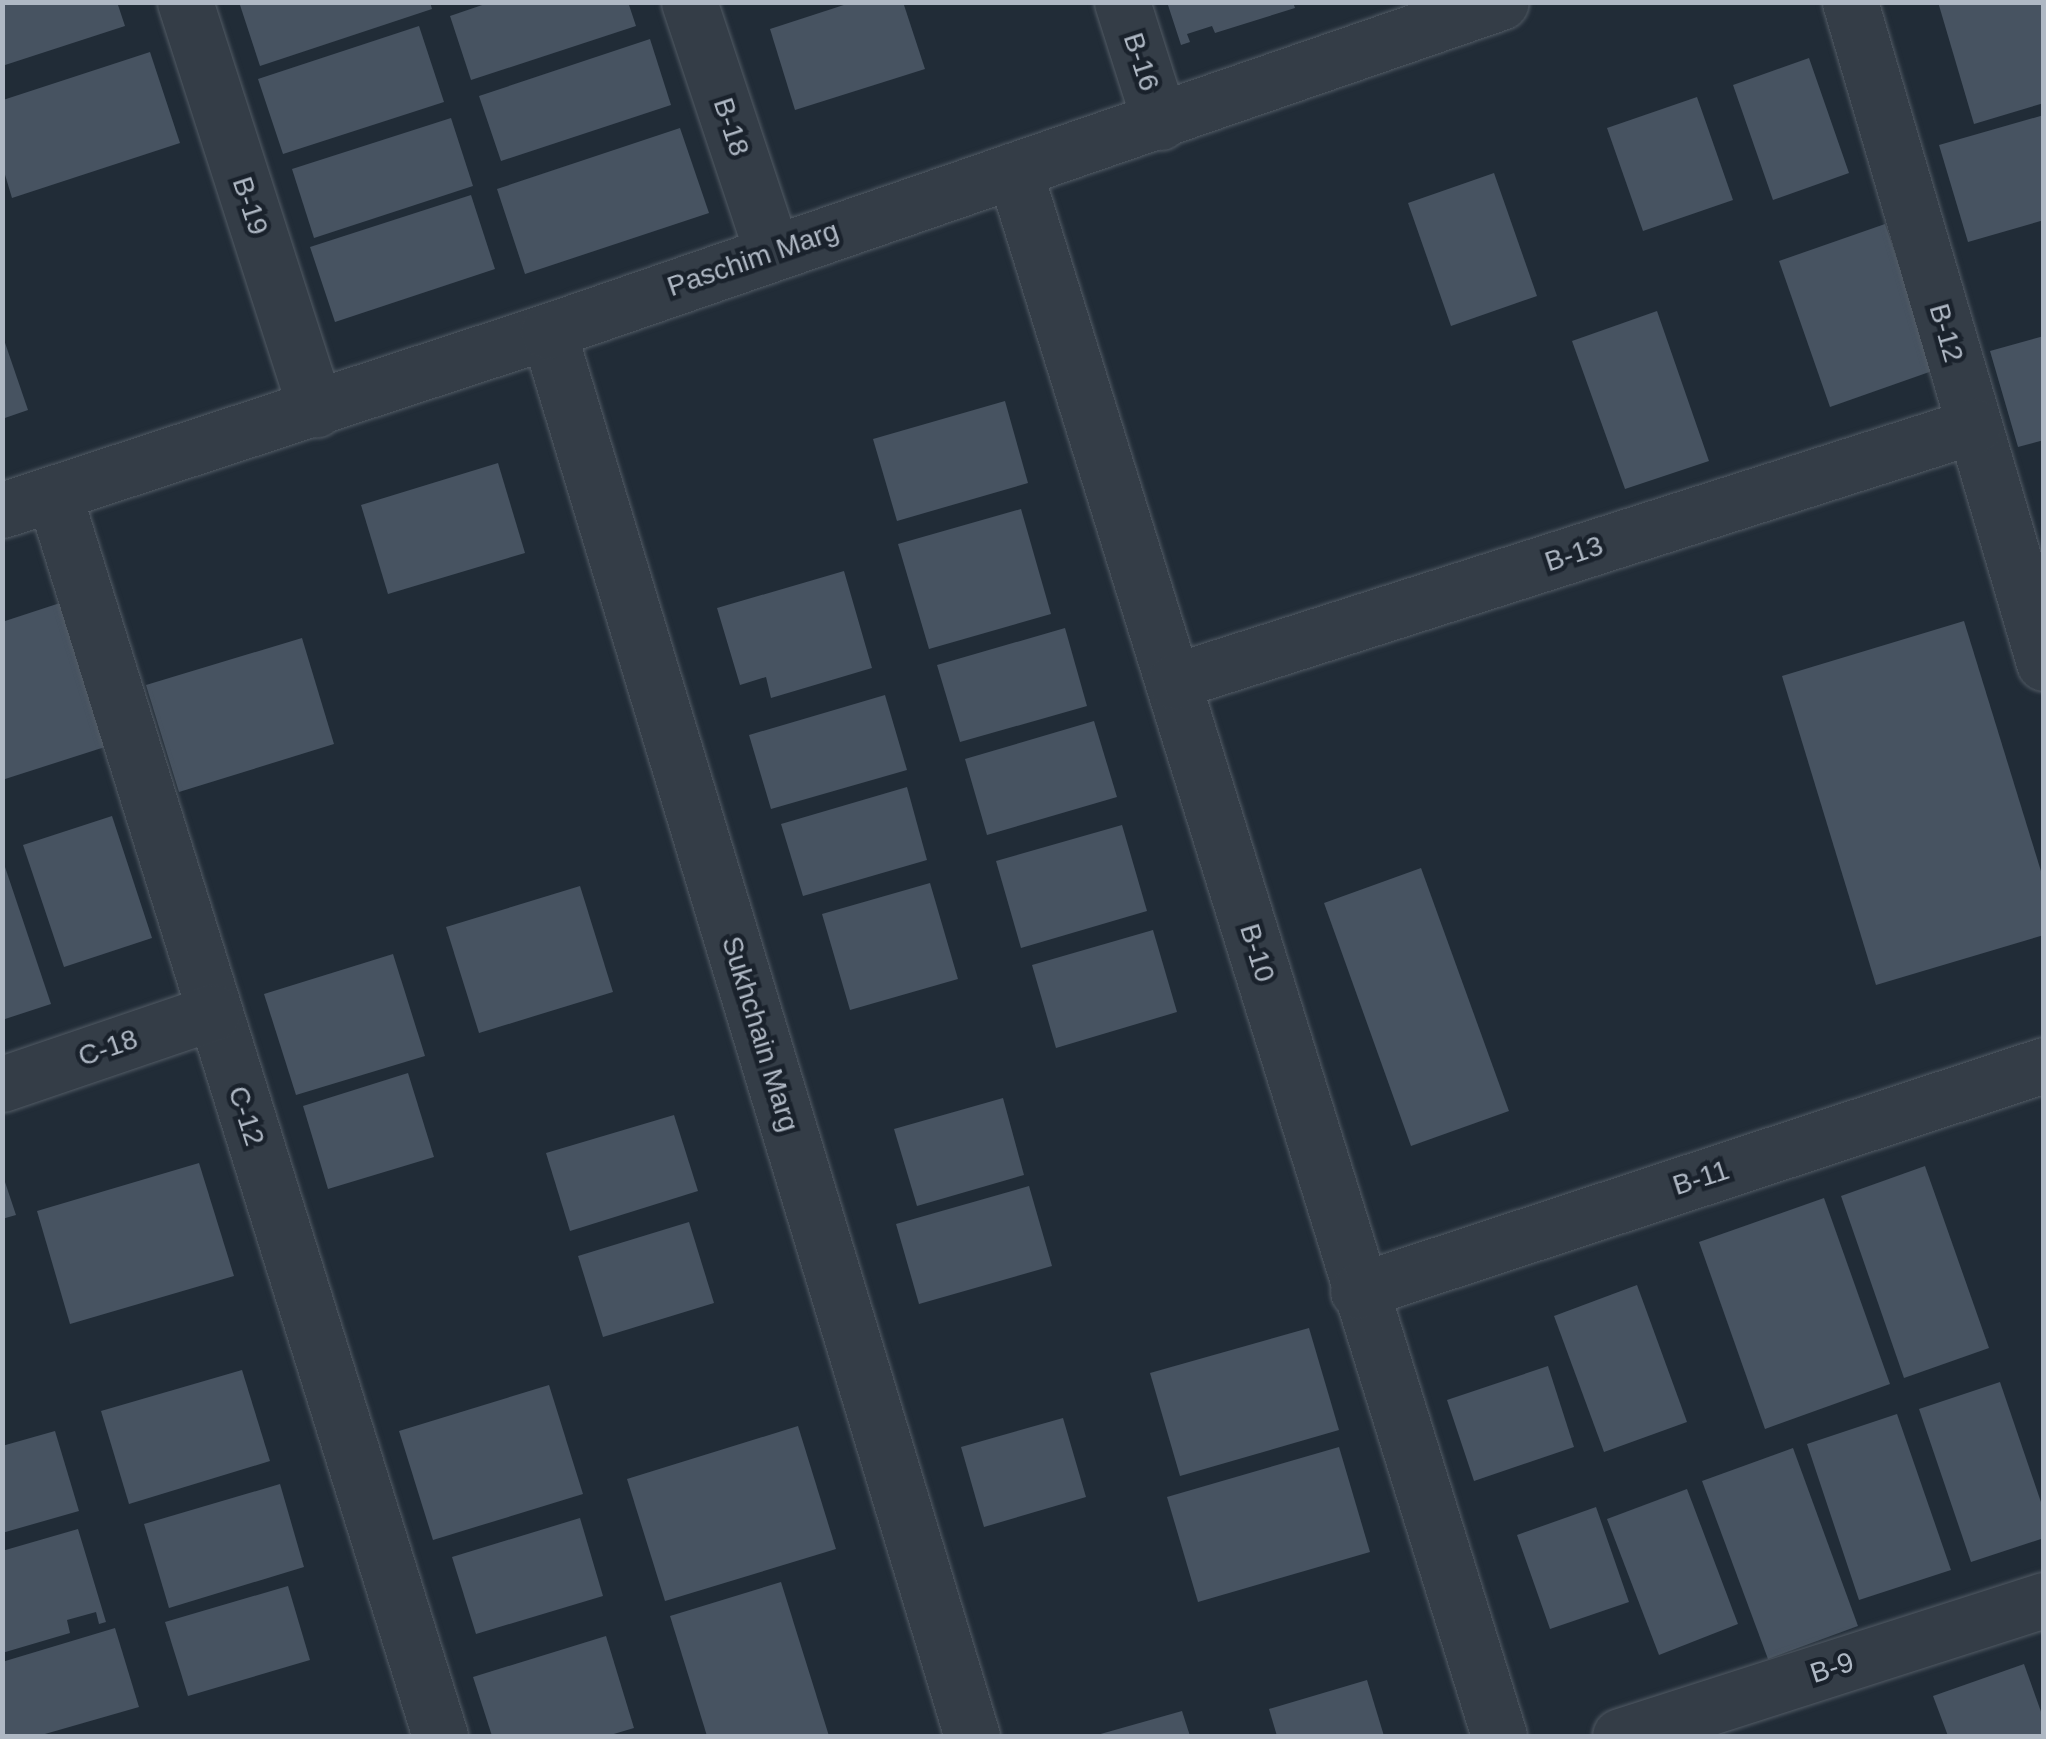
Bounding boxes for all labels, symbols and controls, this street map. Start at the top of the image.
street label: B-16 [1116,29,1166,95]
street label: B-18 [706,94,756,160]
street label: B-19 [225,173,275,239]
street label: Paschim Marg [663,214,843,304]
street label: B-12 [1922,300,1970,366]
street label: B-13 [1541,529,1607,579]
street label: B-10 [1232,920,1282,986]
street label: Sukhchain Marg [714,932,806,1136]
street label: C-18 [74,1022,142,1074]
street label: C-12 [221,1082,271,1150]
street label: B-11 [1669,1153,1733,1203]
street label: B-9 [1806,1645,1858,1691]

